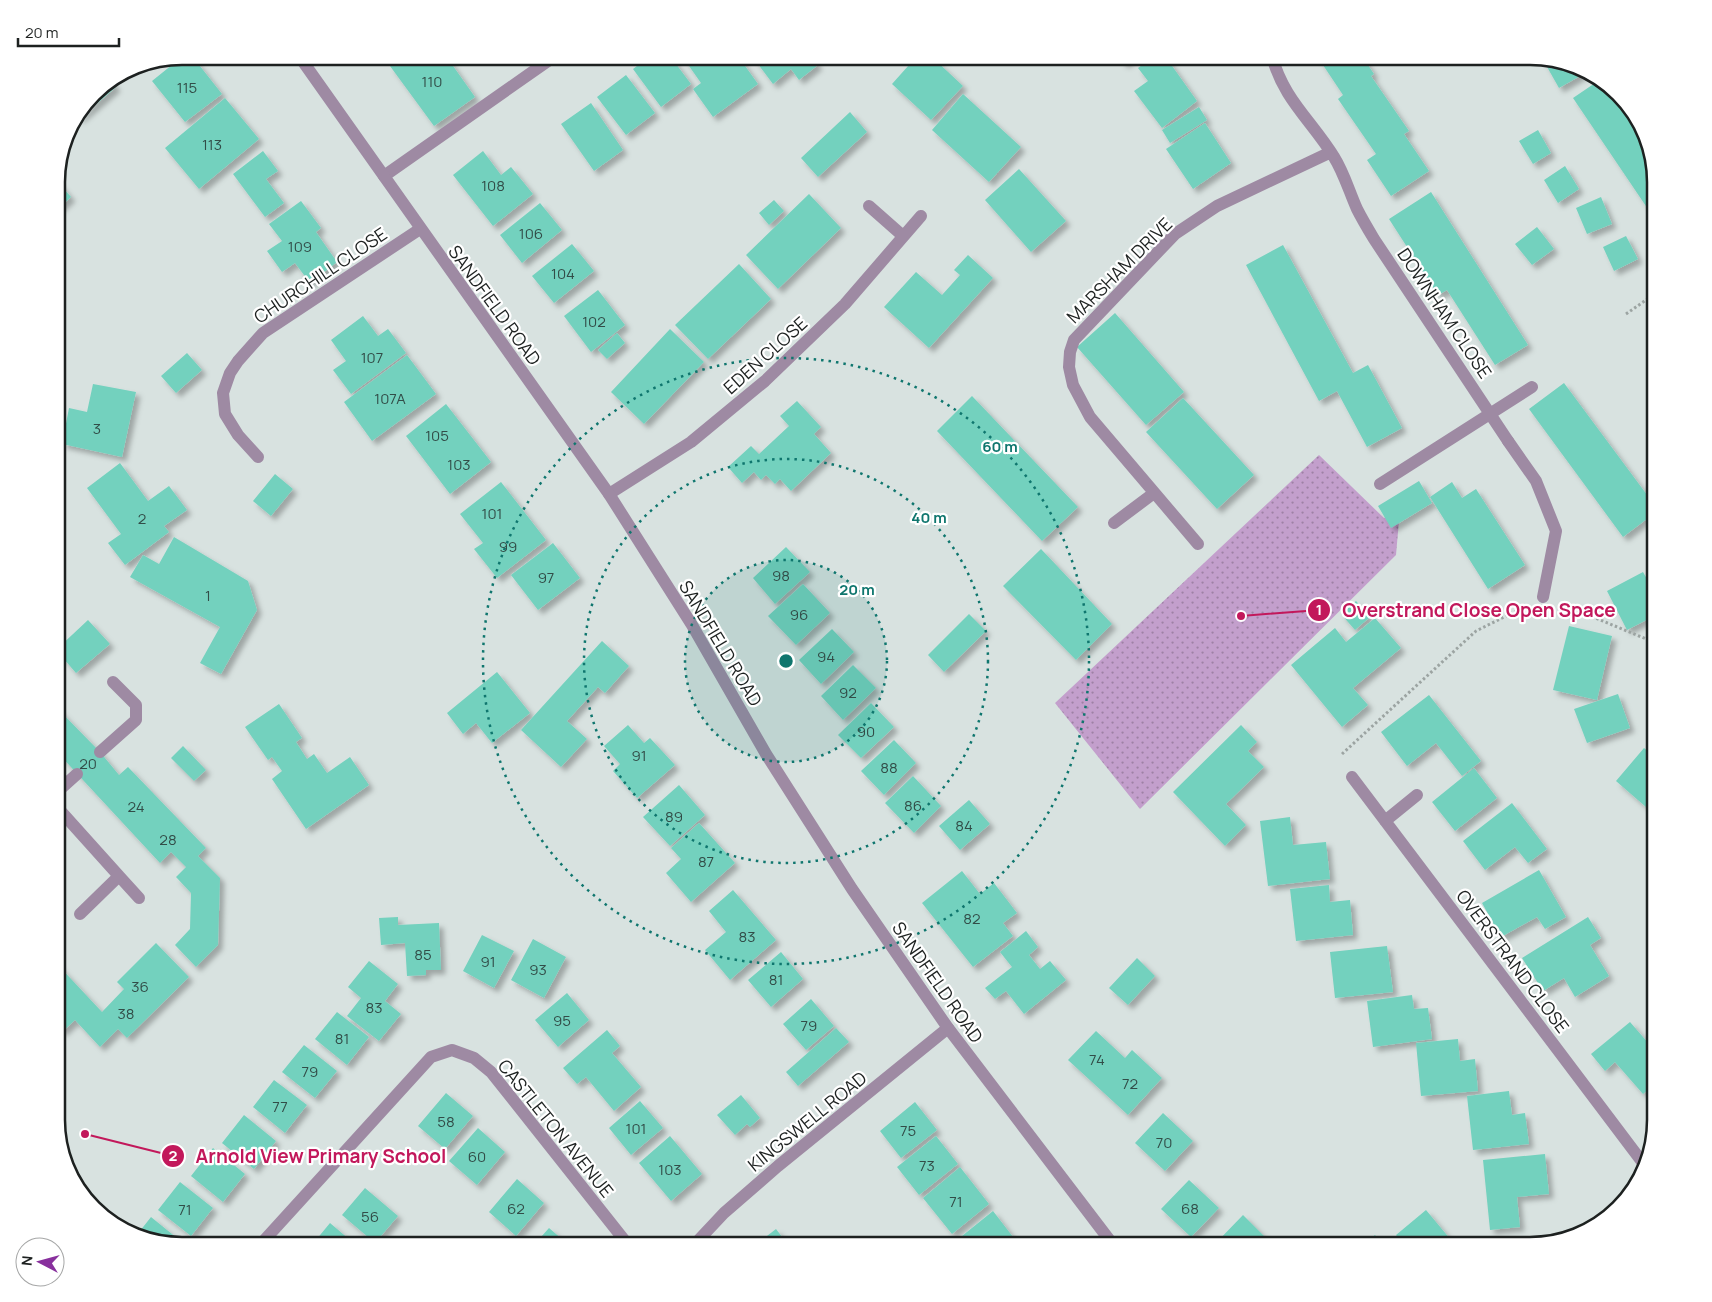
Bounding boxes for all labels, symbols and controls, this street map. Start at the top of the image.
scale bar [18,15,119,47]
text: 20 m [25,22,58,43]
house number: 110 [422,71,442,92]
house number: 115 [177,77,197,98]
house number: 113 [202,134,222,155]
house number: 108 [481,175,505,196]
street label: MARSHAM DRIVE [1061,212,1177,328]
street label: CHURCHILL CLOSE [249,222,391,328]
house number: 106 [519,223,543,244]
house number: 109 [288,236,312,257]
street label: SANDFIELD ROAD [443,240,547,370]
street label: DOWNHAM CLOSE [1392,243,1498,383]
house number: 104 [551,263,575,284]
house number: 102 [582,311,606,332]
street label: EDEN CLOSE [718,311,812,399]
house number: 107 [361,347,383,368]
house number: 107A [374,388,406,409]
house number: 3 [93,418,101,439]
house number: 105 [425,425,449,446]
text: 60 m [982,436,1018,457]
house number: 103 [447,454,471,475]
house number: 101 [482,503,502,524]
text: 40 m [911,507,947,528]
house number: 2 [138,508,146,529]
house number: 99 [499,536,517,557]
house number: 98 [772,565,790,586]
house number: 97 [538,567,554,588]
street label: SANDFIELD ROAD [674,576,768,710]
text: 20 m [839,579,875,600]
house number: 1 [205,585,211,606]
callout: Overstrand Close Open Space [1307,593,1625,627]
text: Overstrand Close Open Space [1342,597,1616,623]
text: 1 [1316,599,1322,620]
house number: 96 [790,604,808,625]
house number: 94 [817,646,835,667]
centre of rings [777,652,795,670]
house number: 92 [839,682,857,703]
house number: 90 [857,721,875,742]
house number: 91 [631,745,647,766]
house number: 20 [79,753,97,774]
house number: 88 [880,757,898,778]
house number: 86 [904,795,922,816]
house number: 24 [127,796,145,817]
house number: 89 [665,806,683,827]
house number: 84 [955,815,973,836]
house number: 28 [159,829,177,850]
house number: 87 [698,851,714,872]
street label: OVERSTRAND CLOSE [1451,884,1575,1038]
house number: 82 [963,908,981,929]
street label: SANDFIELD ROAD [887,917,989,1047]
house number: 83 [738,926,756,947]
house number: 85 [414,944,432,965]
house number: 91 [480,951,496,972]
house number: 93 [529,959,547,980]
house number: 81 [769,969,783,990]
house number: 36 [131,976,149,997]
house number: 83 [365,997,383,1018]
house number: 38 [117,1003,135,1024]
house number: 95 [553,1010,571,1031]
house number: 79 [801,1015,817,1036]
house number: 81 [335,1028,349,1049]
house number: 74 [1089,1049,1105,1070]
street label: CASTLETON AVENUE [493,1054,619,1202]
house number: 79 [302,1061,318,1082]
street label: KINGSWELL ROAD [743,1066,871,1176]
house number: 72 [1122,1073,1138,1094]
house number: 77 [272,1096,288,1117]
house number: 58 [437,1111,455,1132]
house number: 101 [626,1118,646,1139]
house number: 75 [900,1120,916,1141]
house number: 70 [1156,1132,1172,1153]
callout: Arnold View Primary School [161,1139,456,1173]
text: Arnold View Primary School [196,1143,446,1169]
text: 2 [169,1145,178,1166]
house number: 60 [468,1146,486,1167]
house number: 73 [919,1155,935,1176]
house number: 103 [658,1159,682,1180]
house number: 71 [949,1191,963,1212]
house number: 62 [507,1198,525,1219]
house number: 68 [1181,1198,1199,1219]
house number: 71 [178,1199,192,1220]
house number: 56 [361,1206,379,1227]
north arrow [15,1237,65,1287]
text: N [17,1255,37,1267]

